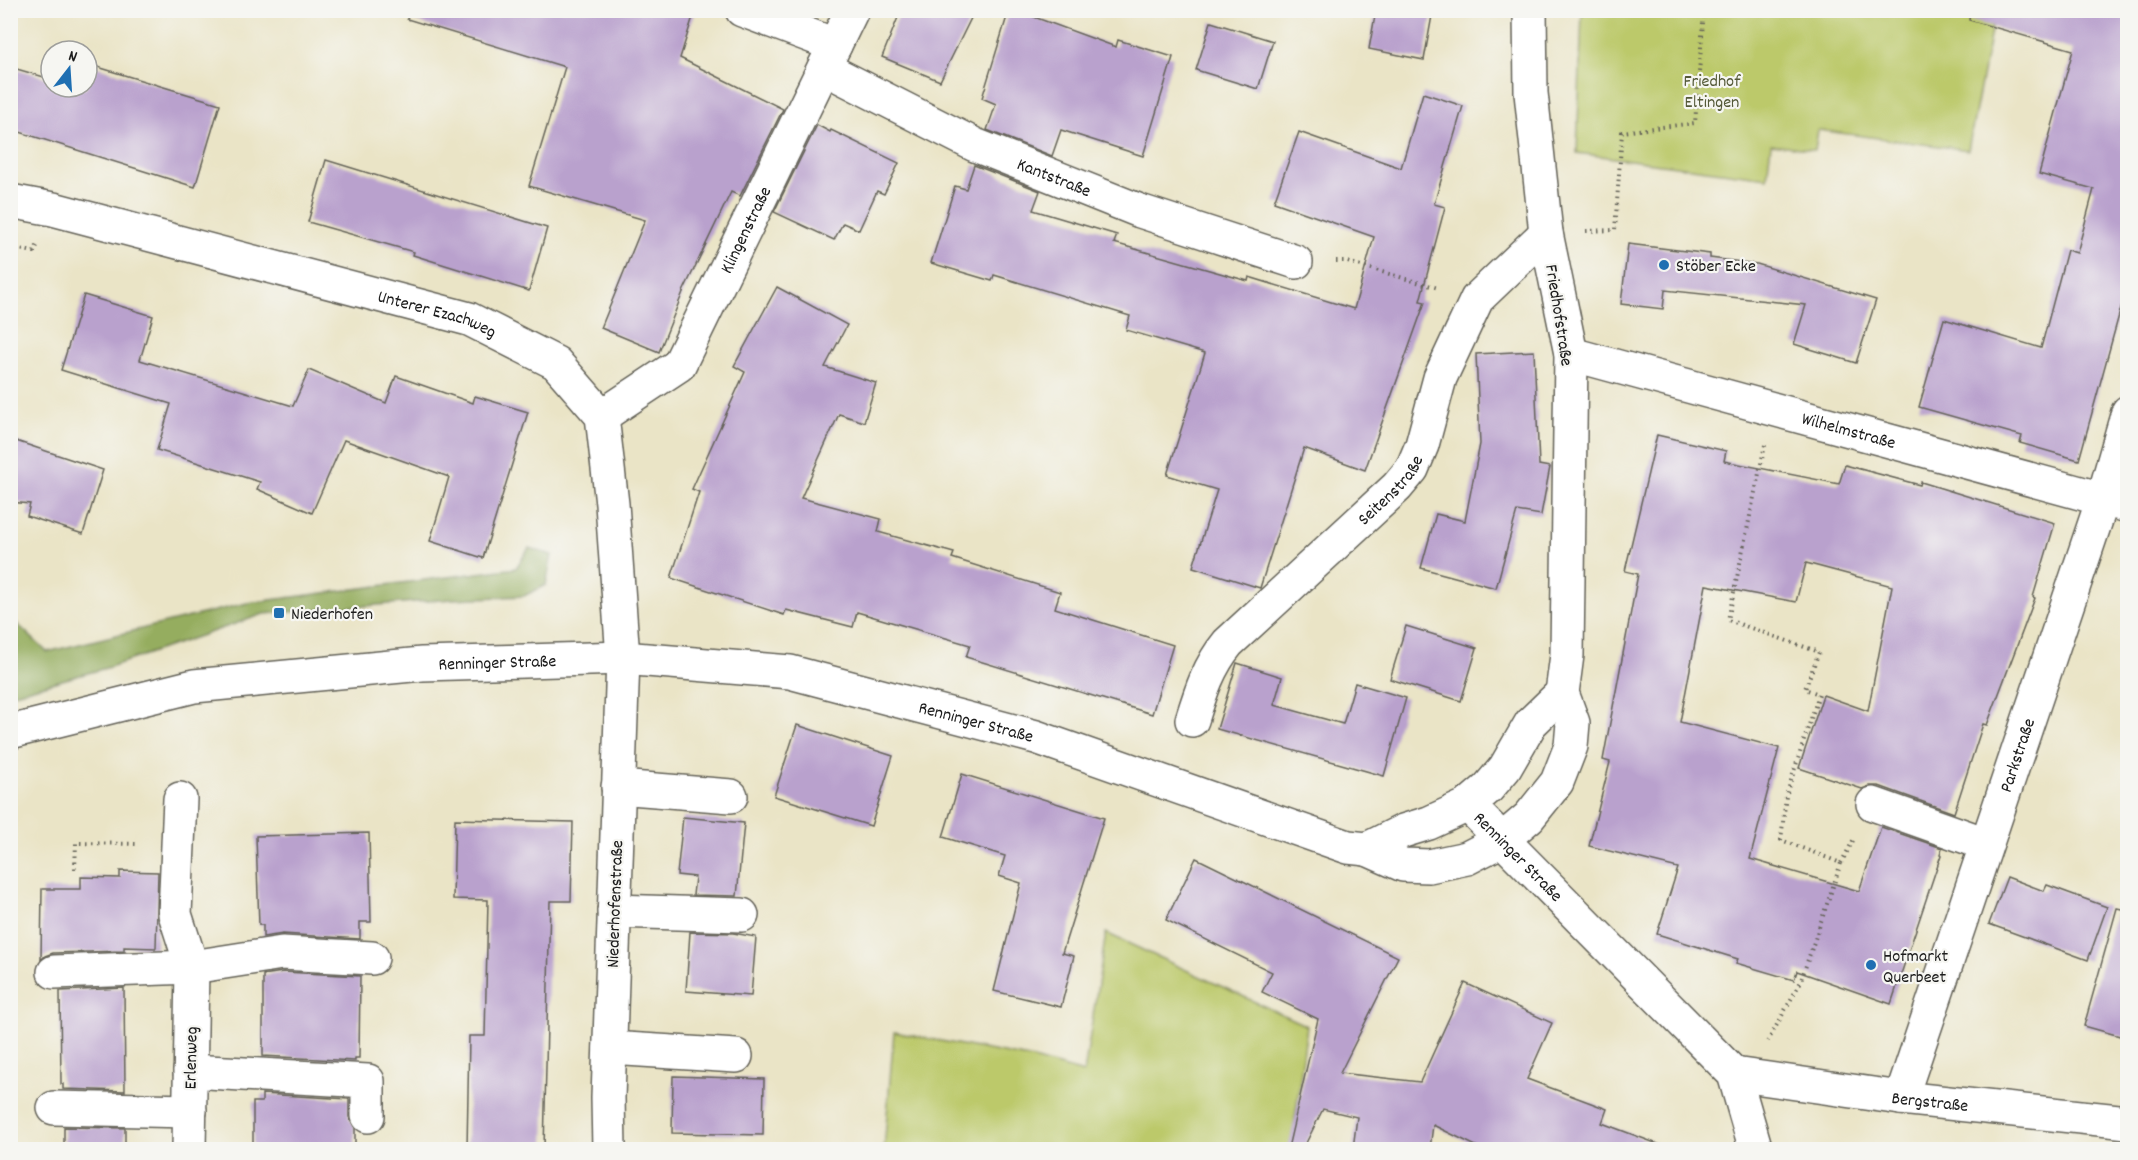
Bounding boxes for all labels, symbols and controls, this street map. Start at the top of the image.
north arrow [39,39,99,99]
text: N [66,45,80,69]
park label: Friedhof Eltingen [1684,70,1741,116]
street label: Kantstraße [1013,153,1094,205]
street label: Klingenstraße [715,183,779,279]
place label: Stöber Ecke [1676,255,1756,280]
marker: Stöber Ecke [1657,258,1671,272]
street label: Friedhofstraße [1537,263,1578,368]
street label: Unterer Ezachweg [375,285,500,346]
street label: Wilhelmstraße [1798,407,1898,457]
street label: Seitenstraße [1353,452,1431,532]
place label: Niederhofen [291,603,373,628]
marker: Niederhofen [272,606,286,620]
street label: Renninger Straße [438,650,557,679]
street label: Renninger Straße [915,696,1036,751]
street label: Parkstraße [1995,715,2043,796]
street label: Renninger Straße [1467,807,1567,909]
street label: Niederhofenstraße [602,840,631,968]
place label: Hofmarkt Querbeet [1883,945,1948,991]
marker: Hofmarkt Querbeet [1864,958,1878,972]
street label: Erlenweg [179,1026,206,1090]
street label: Bergstraße [1890,1087,1969,1120]

